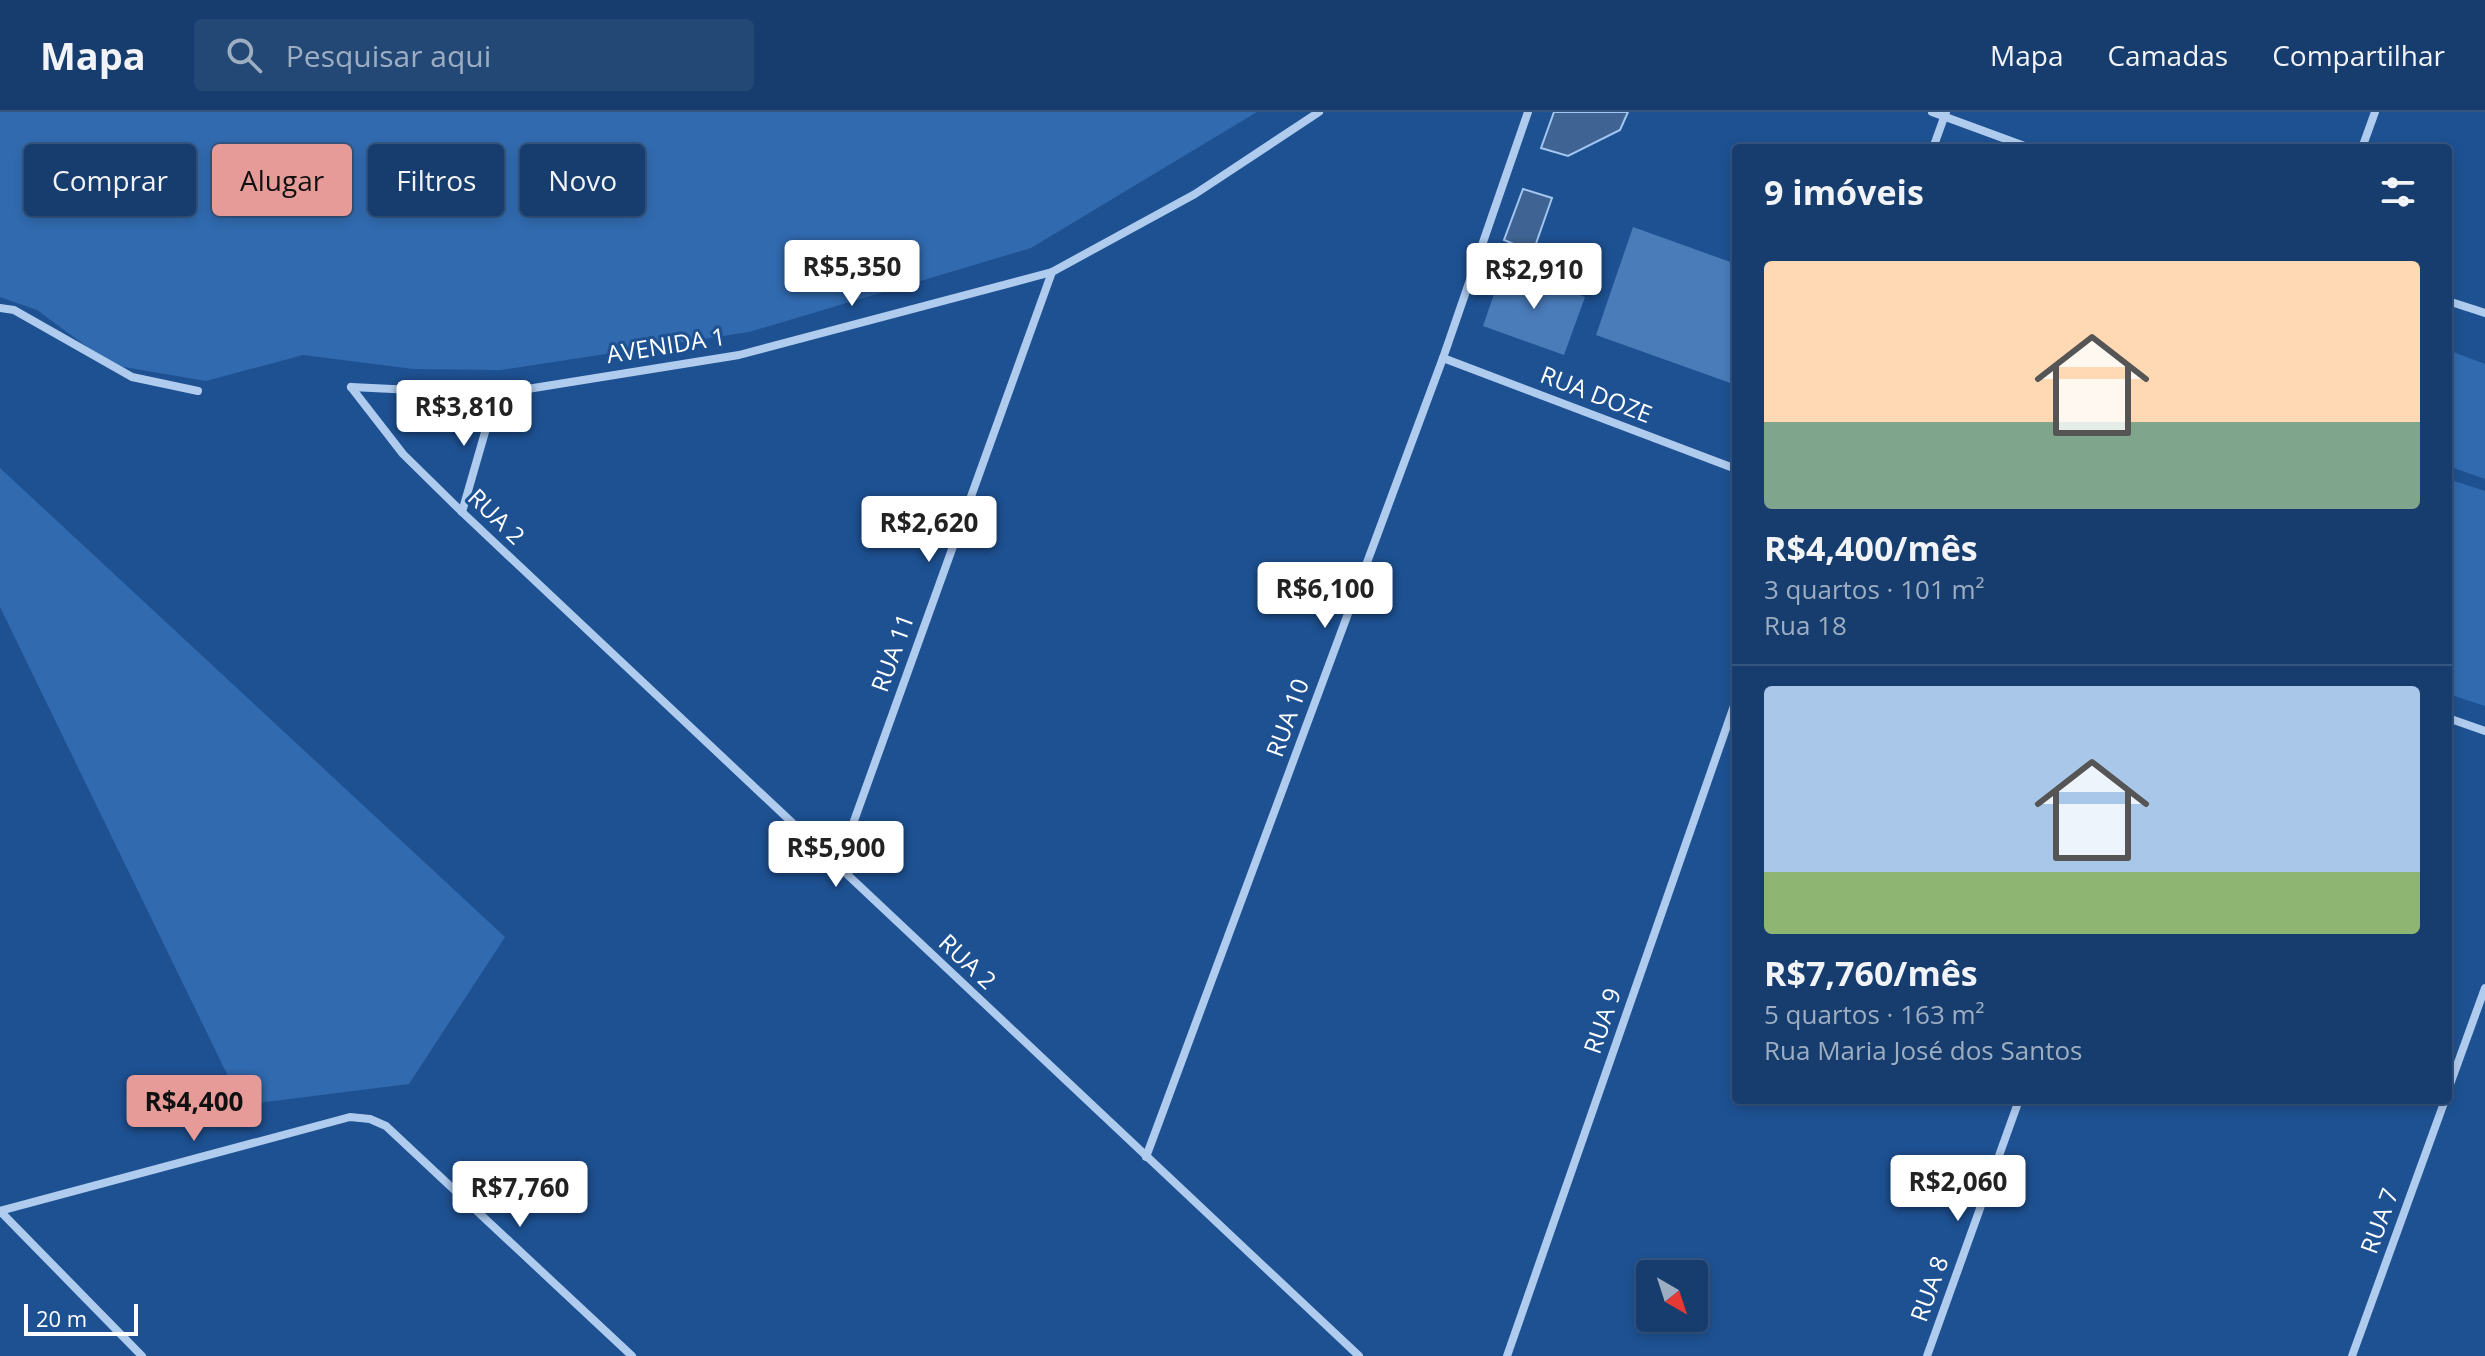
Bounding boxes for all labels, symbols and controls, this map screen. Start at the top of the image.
search box [194,19,754,91]
text: Mapa [40,29,146,81]
icon: search [222,33,266,77]
text: Pesquisar aqui [286,35,491,76]
text: Mapa [1990,36,2063,74]
text: Camadas [2107,36,2228,74]
text: Compartilhar [2272,36,2445,74]
chip: Comprar [24,144,196,216]
chip: Alugar [212,144,352,216]
chip: Filtros [368,144,504,216]
chip: Novo [520,144,645,216]
text: 9 imóveis [1764,169,1924,215]
icon: filters [2376,170,2420,214]
pin: R$5,350 [778,240,926,308]
pin: R$2,910 [1460,243,1608,311]
text: R$5,350 [803,248,901,284]
text: R$2,910 [1485,251,1583,287]
icon: home [2020,313,2164,457]
street label: AVENIDA 1 [604,319,728,370]
street label: RUA DOZE [1536,357,1657,430]
pin: R$3,810 [390,380,538,448]
text: R$3,810 [415,388,513,424]
street label: RUA 2 [461,481,533,551]
pin: R$2,620 [855,496,1003,564]
text: R$2,620 [880,504,978,540]
text: R$4,400/mês [1764,525,1978,571]
pin: R$6,100 [1251,562,1399,630]
text: R$6,100 [1276,570,1374,606]
text: 3 quartos · 101 m² [1764,571,1985,607]
text: Rua 18 [1764,607,1847,643]
street label: RUA 11 [862,609,921,696]
street label: RUA 10 [1257,674,1316,761]
icon: home [2020,738,2164,882]
pin: R$5,900 [762,821,910,889]
text: R$5,900 [787,829,885,865]
street label: RUA 2 [932,926,1004,996]
text: R$7,760/mês [1764,950,1978,996]
street label: RUA 9 [1575,983,1628,1058]
text: 5 quartos · 163 m² [1764,996,1985,1032]
text: Rua Maria José dos Santos [1764,1032,2082,1068]
pin: R$4,400 [120,1075,268,1143]
text: R$4,400 [145,1083,243,1119]
pin: R$2,060 [1884,1155,2032,1223]
pin: R$7,760 [446,1161,594,1229]
text: R$2,060 [1909,1163,2007,1199]
text: R$7,760 [471,1169,569,1205]
street label: RUA 7 [2352,1183,2406,1258]
street label: RUA 8 [1902,1251,1956,1326]
north arrow [1636,1260,1708,1332]
map controls [1636,1260,1708,1332]
scale bar [24,1300,138,1336]
text: 20 m [36,1303,87,1333]

